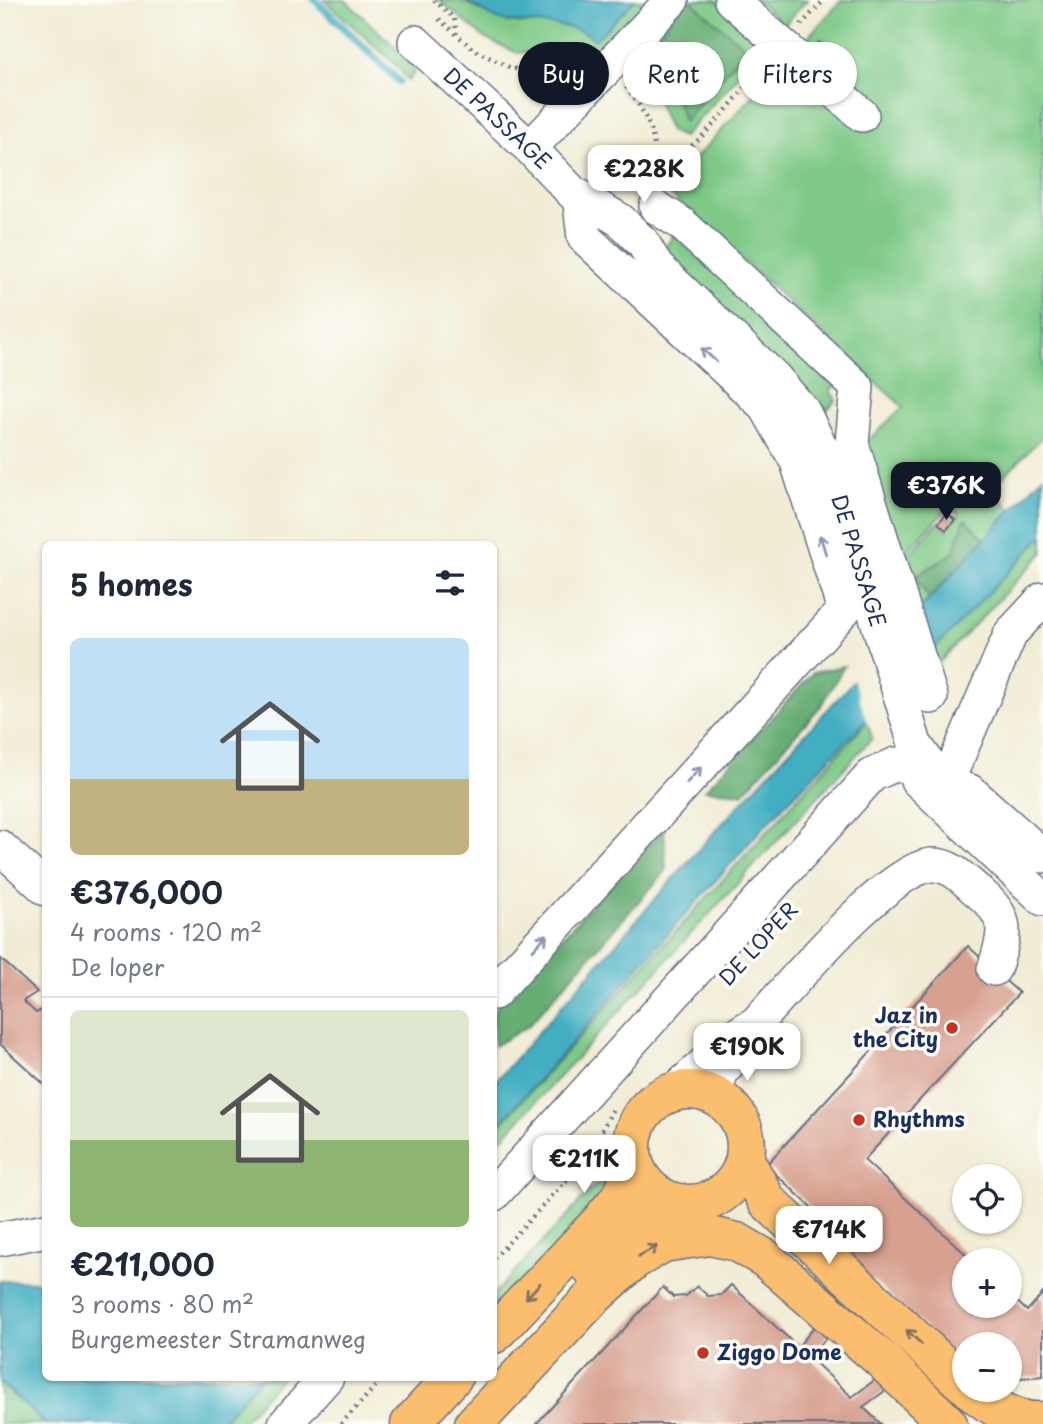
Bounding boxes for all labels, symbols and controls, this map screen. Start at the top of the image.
chip: Buy [518,42,609,105]
chip: Rent [623,42,724,105]
chip: Filters [738,42,857,105]
street label: DE PASSAGE [437,59,559,176]
pin: €228K [595,146,693,205]
text: €228K [604,150,684,185]
one-way arrow [700,347,718,363]
pin: €376K [897,462,995,522]
text: €376K [907,467,985,502]
street label: DE PASSAGE [825,490,895,631]
one-way arrow [816,534,829,556]
text: 5 homes [70,561,193,606]
icon: filters [431,564,469,602]
icon: home [207,683,333,809]
one-way arrow [686,766,702,784]
text: €376,000 [70,869,223,914]
street label: DE LOPER [710,893,805,992]
text: 4 rooms · 120 m² [70,914,262,949]
one-way arrow [532,933,548,951]
text: De loper [70,949,164,984]
place label: Jaz in the City [853,998,938,1054]
marker: Jaz in the City [944,1020,960,1036]
pin: €190K [698,1024,796,1083]
text: €190K [709,1028,785,1063]
icon: home [207,1055,333,1181]
place label: Rhythms [873,1102,965,1134]
marker: Rhythms [851,1112,867,1128]
pin: €211K [535,1136,633,1195]
text: €211K [549,1140,619,1175]
map controls [952,1164,1022,1402]
button: locate [952,1164,1022,1234]
pin: €714K [780,1206,878,1266]
text: €714K [792,1211,866,1246]
text: €211,000 [70,1241,215,1286]
one-way arrow [637,1244,658,1257]
button: + [952,1248,1022,1318]
one-way arrow [525,1282,542,1299]
text: 3 rooms · 80 m² [70,1286,254,1321]
text: Burgemeester Stramanweg [70,1321,366,1356]
one-way arrow [906,1329,923,1346]
button: − [952,1332,1022,1402]
place label: Ziggo Dome [717,1335,842,1367]
marker: Ziggo Dome [695,1345,711,1361]

